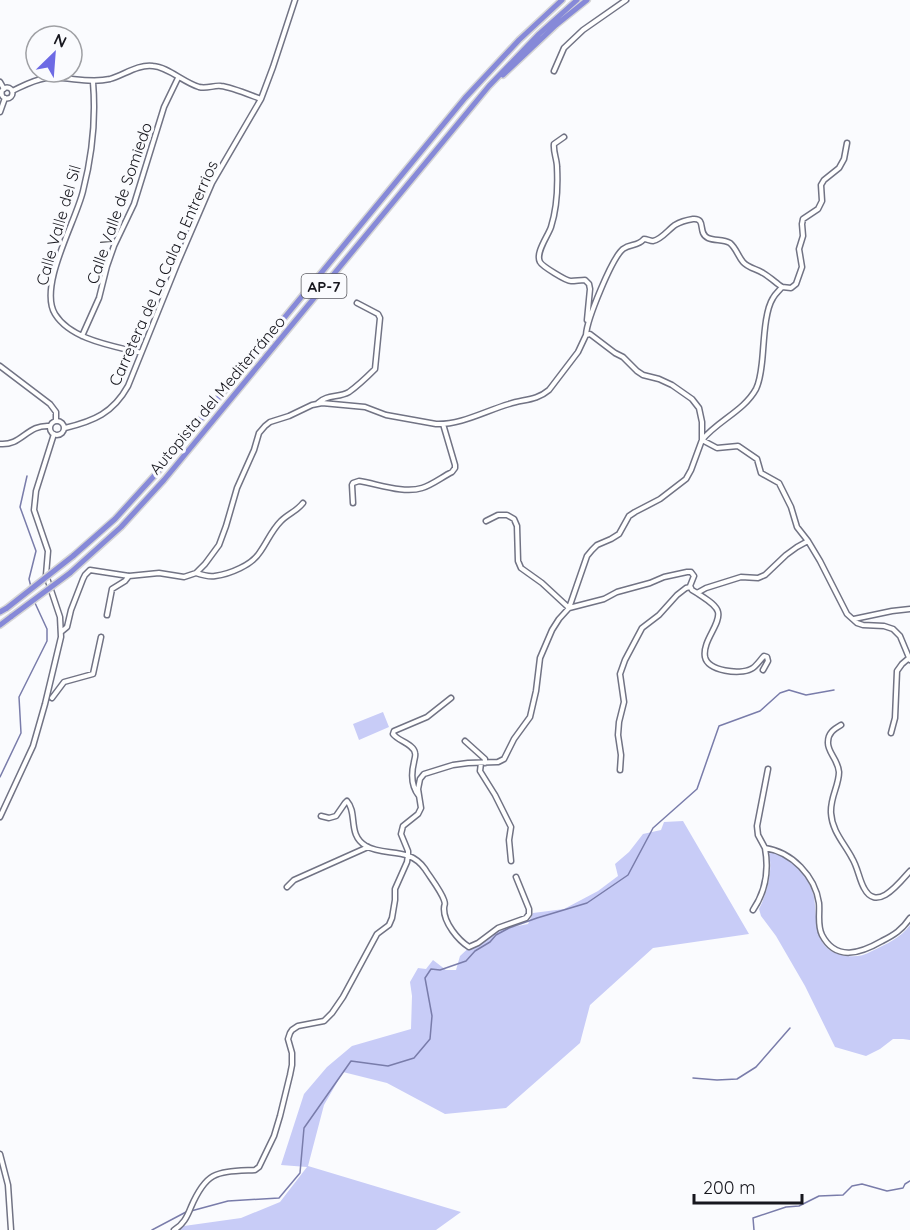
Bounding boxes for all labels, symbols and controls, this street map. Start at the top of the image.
north arrow [24,24,84,84]
text: N [51,29,70,52]
street label: Calle Valle de Somiedo [82,120,156,286]
street label: Carretera de La Cala a Entrerrios [104,157,222,389]
street label: Calle Valle del Sil [31,162,85,288]
road number: AP-7 [302,274,346,298]
street label: Autopista del Mediterráneo [145,312,289,478]
scale bar [694,1167,802,1205]
text: 200 m [703,1176,756,1199]

